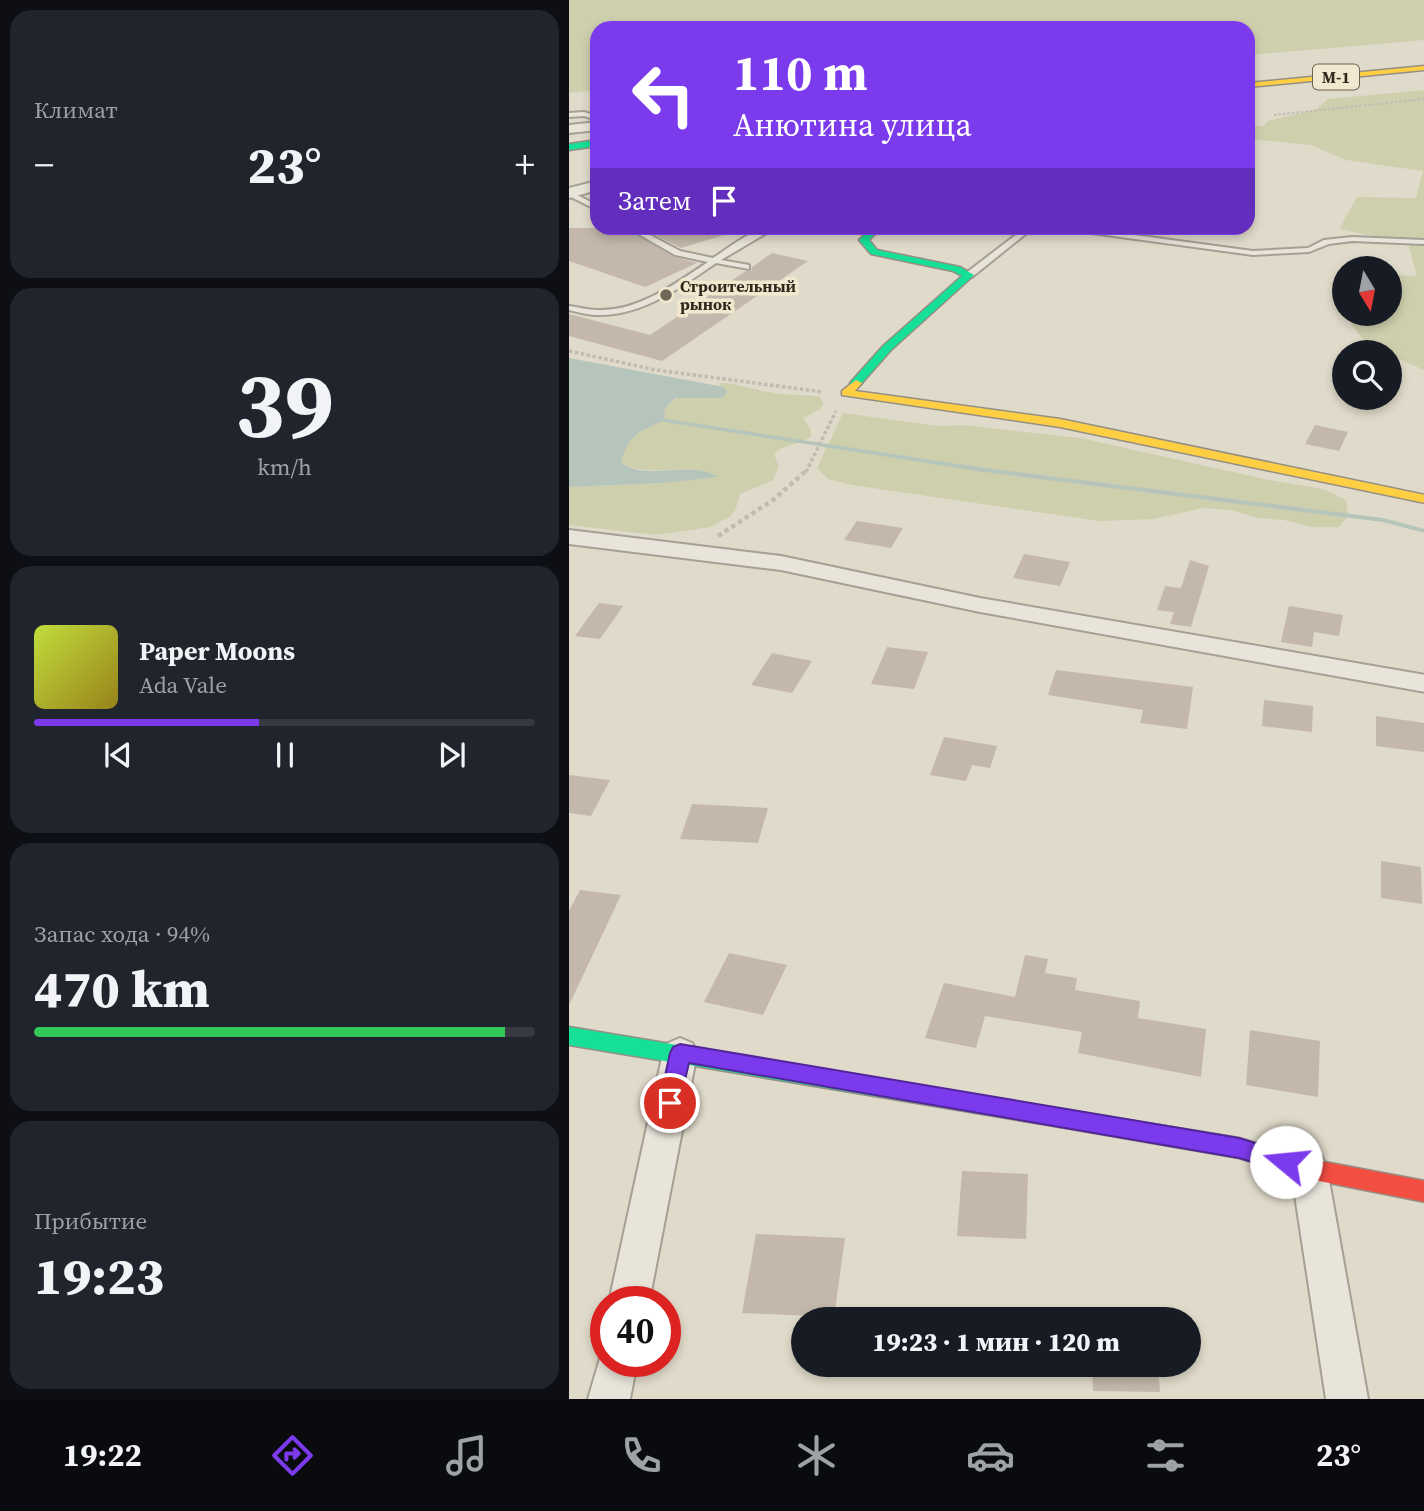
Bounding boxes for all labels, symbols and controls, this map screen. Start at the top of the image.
text: 110 m [733,39,868,106]
icon: left [618,49,709,140]
road number: М-1 [1313,64,1359,90]
text: Климат [34,94,118,126]
text: Анютина улица [733,103,972,147]
text: 23° [247,129,322,200]
text: − [34,139,54,191]
text: + [515,139,535,191]
icon: arrive [705,182,743,220]
text: Затем [618,183,691,219]
north arrow [1332,256,1402,326]
map controls [1332,256,1402,410]
place label: Строительный рынок [680,275,797,315]
marker: Строительный рынок [658,287,674,303]
button: search [1332,340,1402,410]
text: 39 [235,343,334,467]
text: km/h [257,451,312,483]
text: Paper Moons [139,633,295,669]
text: Ada Vale [139,669,227,701]
icon: previous [99,736,137,774]
icon: pause [266,736,304,774]
icon: next [433,736,471,774]
text: Запас хода · 94% [34,918,210,950]
text: 470 km [34,953,210,1024]
pin [640,1073,700,1133]
icon: arrive [651,1084,689,1122]
position arrow [1249,1125,1323,1199]
text: Прибытие [34,1205,147,1237]
text: 19:23 [34,1240,164,1311]
speed limit sign: 40 [590,1286,681,1377]
text: 19:23 · 1 мин · 120 m [872,1324,1120,1360]
icon: directions [268,1431,317,1480]
icon: music [442,1431,491,1480]
icon: phone [617,1431,666,1480]
icon: climate [792,1431,841,1480]
icon: car [966,1431,1015,1480]
icon: filters [1141,1431,1190,1480]
text: 19:22 [63,1433,142,1477]
text: 23° [1316,1433,1361,1477]

